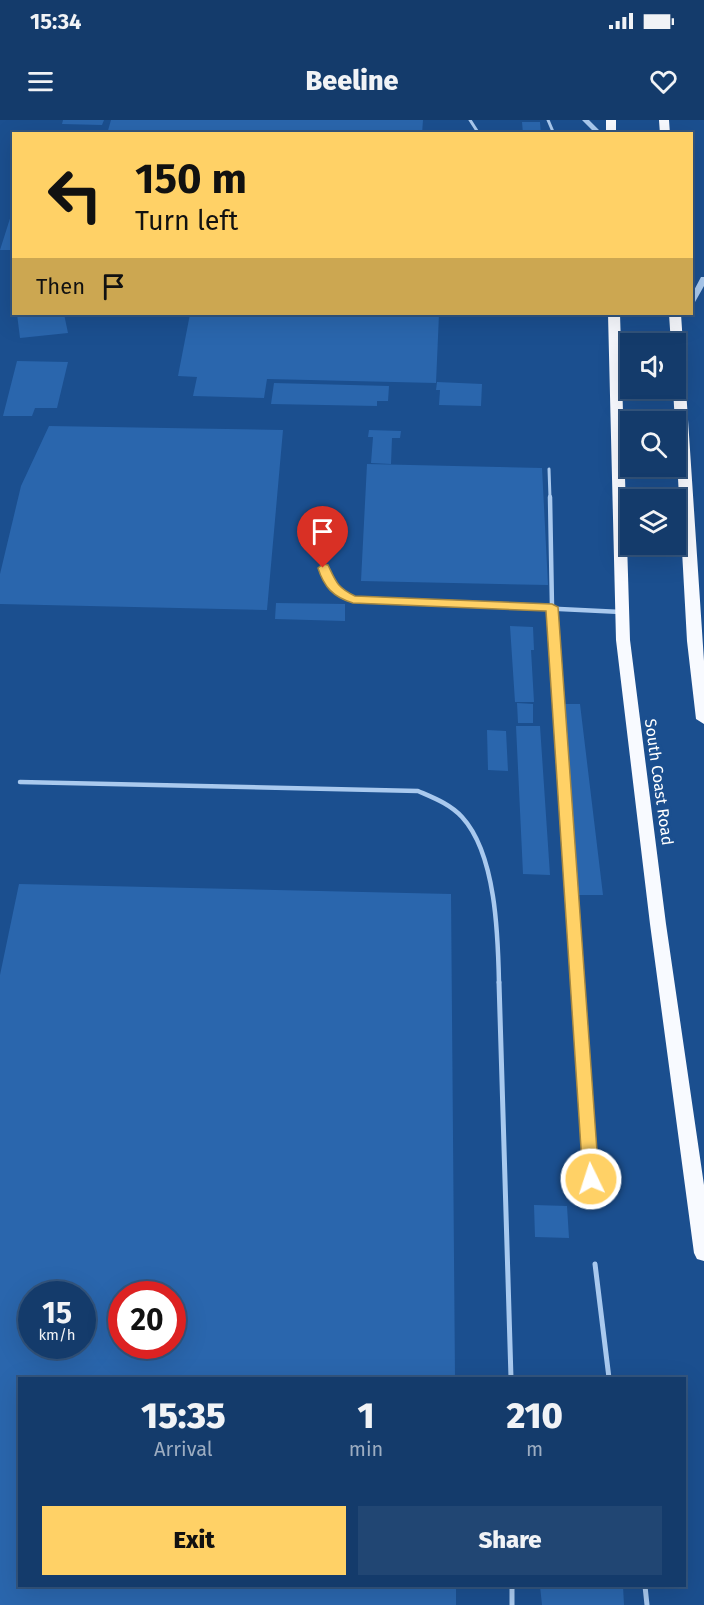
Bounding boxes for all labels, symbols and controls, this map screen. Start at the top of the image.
text: 15:34 [30,8,81,35]
icon: menu [24,65,57,98]
text: Beeline [306,65,398,97]
icon: heart [647,65,680,98]
text: 150 m [135,154,247,204]
icon: left [36,156,114,234]
text: Turn left [135,205,238,237]
icon: arrive [97,270,130,303]
text: Then [36,273,85,300]
map controls [620,333,686,555]
button: sound [620,333,686,399]
button: search [620,411,686,477]
button: layers [620,489,686,555]
pin [297,506,348,568]
icon: arrive [306,515,339,548]
street label: South Coast Road [641,718,677,846]
position arrow [559,1147,623,1211]
speed limit sign: 20 [108,1281,186,1359]
text: 15 [42,1295,72,1331]
text: km/h [38,1326,76,1344]
text: 15:35 [141,1394,226,1438]
text: 1 [358,1394,375,1438]
text: 210 [506,1394,563,1438]
text: Arrival [154,1437,213,1461]
text: min [349,1437,383,1461]
text: m [526,1437,543,1461]
button: Exit [42,1506,346,1575]
button: Share [358,1506,662,1575]

